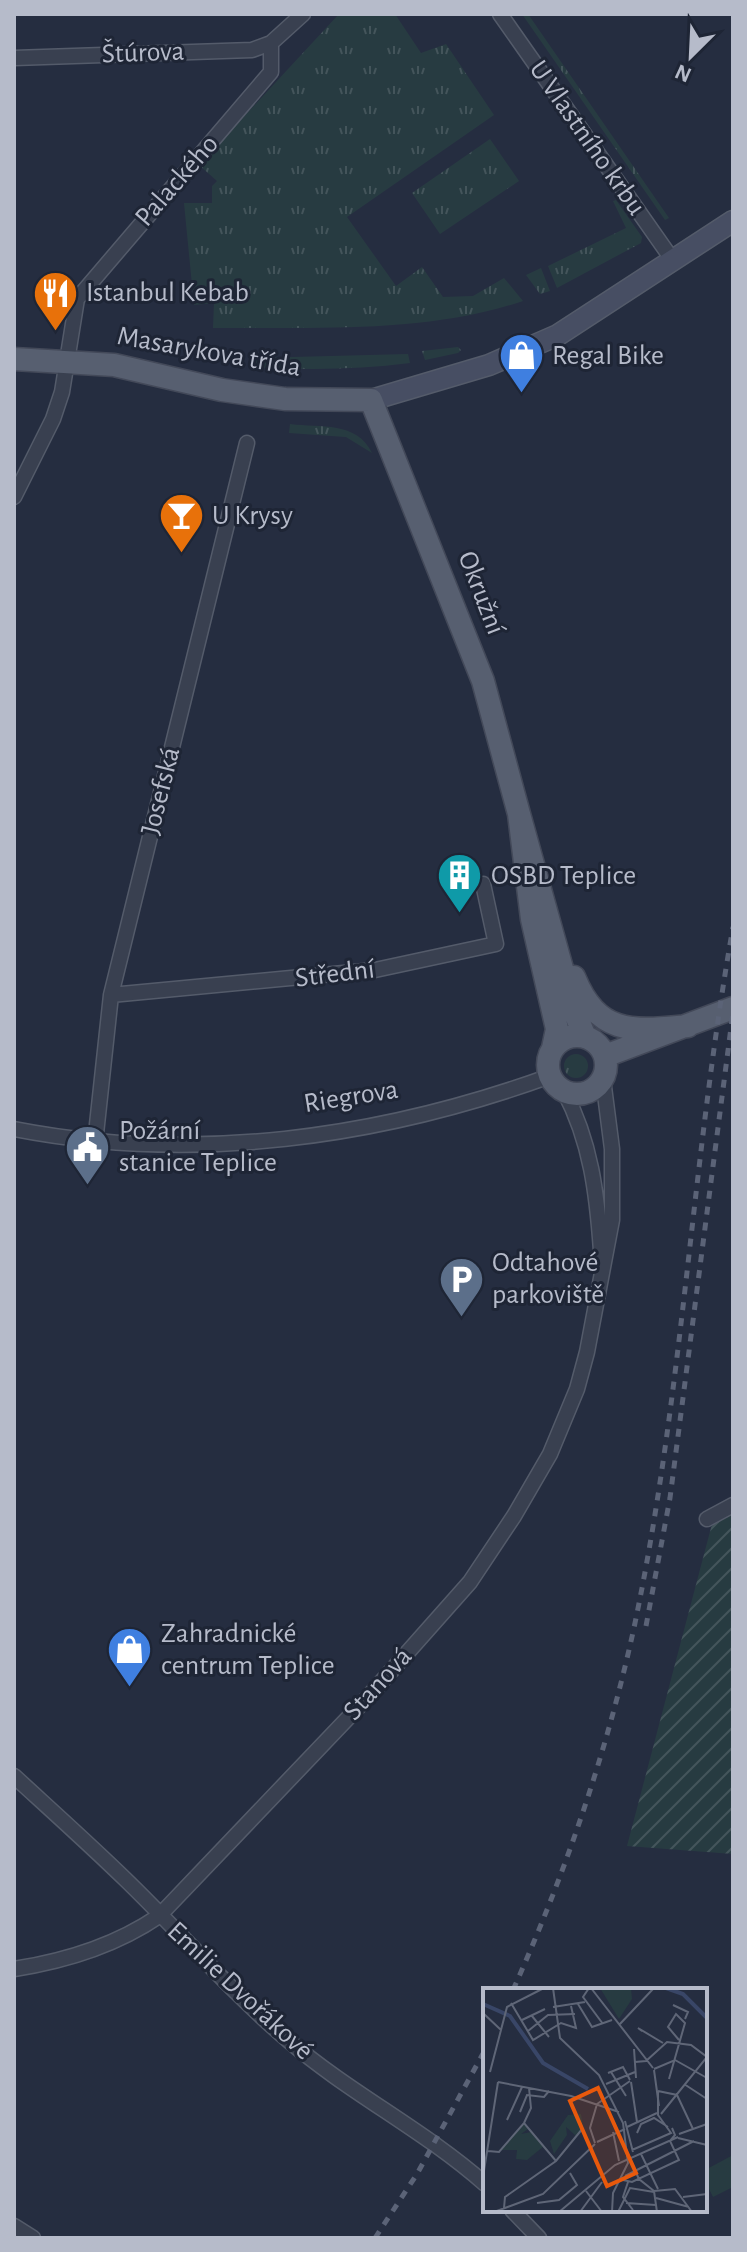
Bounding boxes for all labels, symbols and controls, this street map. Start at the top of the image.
north arrow [651,16,731,96]
street label: Štúrova [101,36,185,68]
street label: U Vlastního krbu [523,56,651,220]
text: N [672,60,695,87]
street label: Palackého [130,130,224,232]
restaurant icon: Istanbul Kebab [31,269,79,332]
place label: Istanbul Kebab [86,279,249,307]
street label: Masarykova třída [115,322,303,382]
shop icon: Regal Bike [497,332,545,395]
place label: Regal Bike [552,342,664,370]
bar icon: U Krysy [157,492,205,555]
place label: U Krysy [212,502,293,530]
street label: Okružní [452,548,510,639]
street label: Josefská [137,744,185,838]
building icon: OSBD Teplice [436,852,484,915]
place label: OSBD Teplice [491,862,636,890]
street label: Střední [294,955,377,993]
street label: Riegrova [302,1076,400,1118]
place label: Požární stanice Teplice [119,1117,277,1177]
public building icon: Požární stanice Teplice [64,1123,112,1186]
place label: Odtahové parkoviště [492,1249,604,1309]
parking icon: Odtahové parkoviště [437,1255,485,1318]
place label: Zahradnické centrum Teplice [161,1620,335,1680]
shop icon: Zahradnické centrum Teplice [106,1626,154,1689]
street label: Stanová [339,1642,418,1726]
street label: Emilie Dvořákové [162,1917,318,2065]
inset map [483,1988,707,2212]

